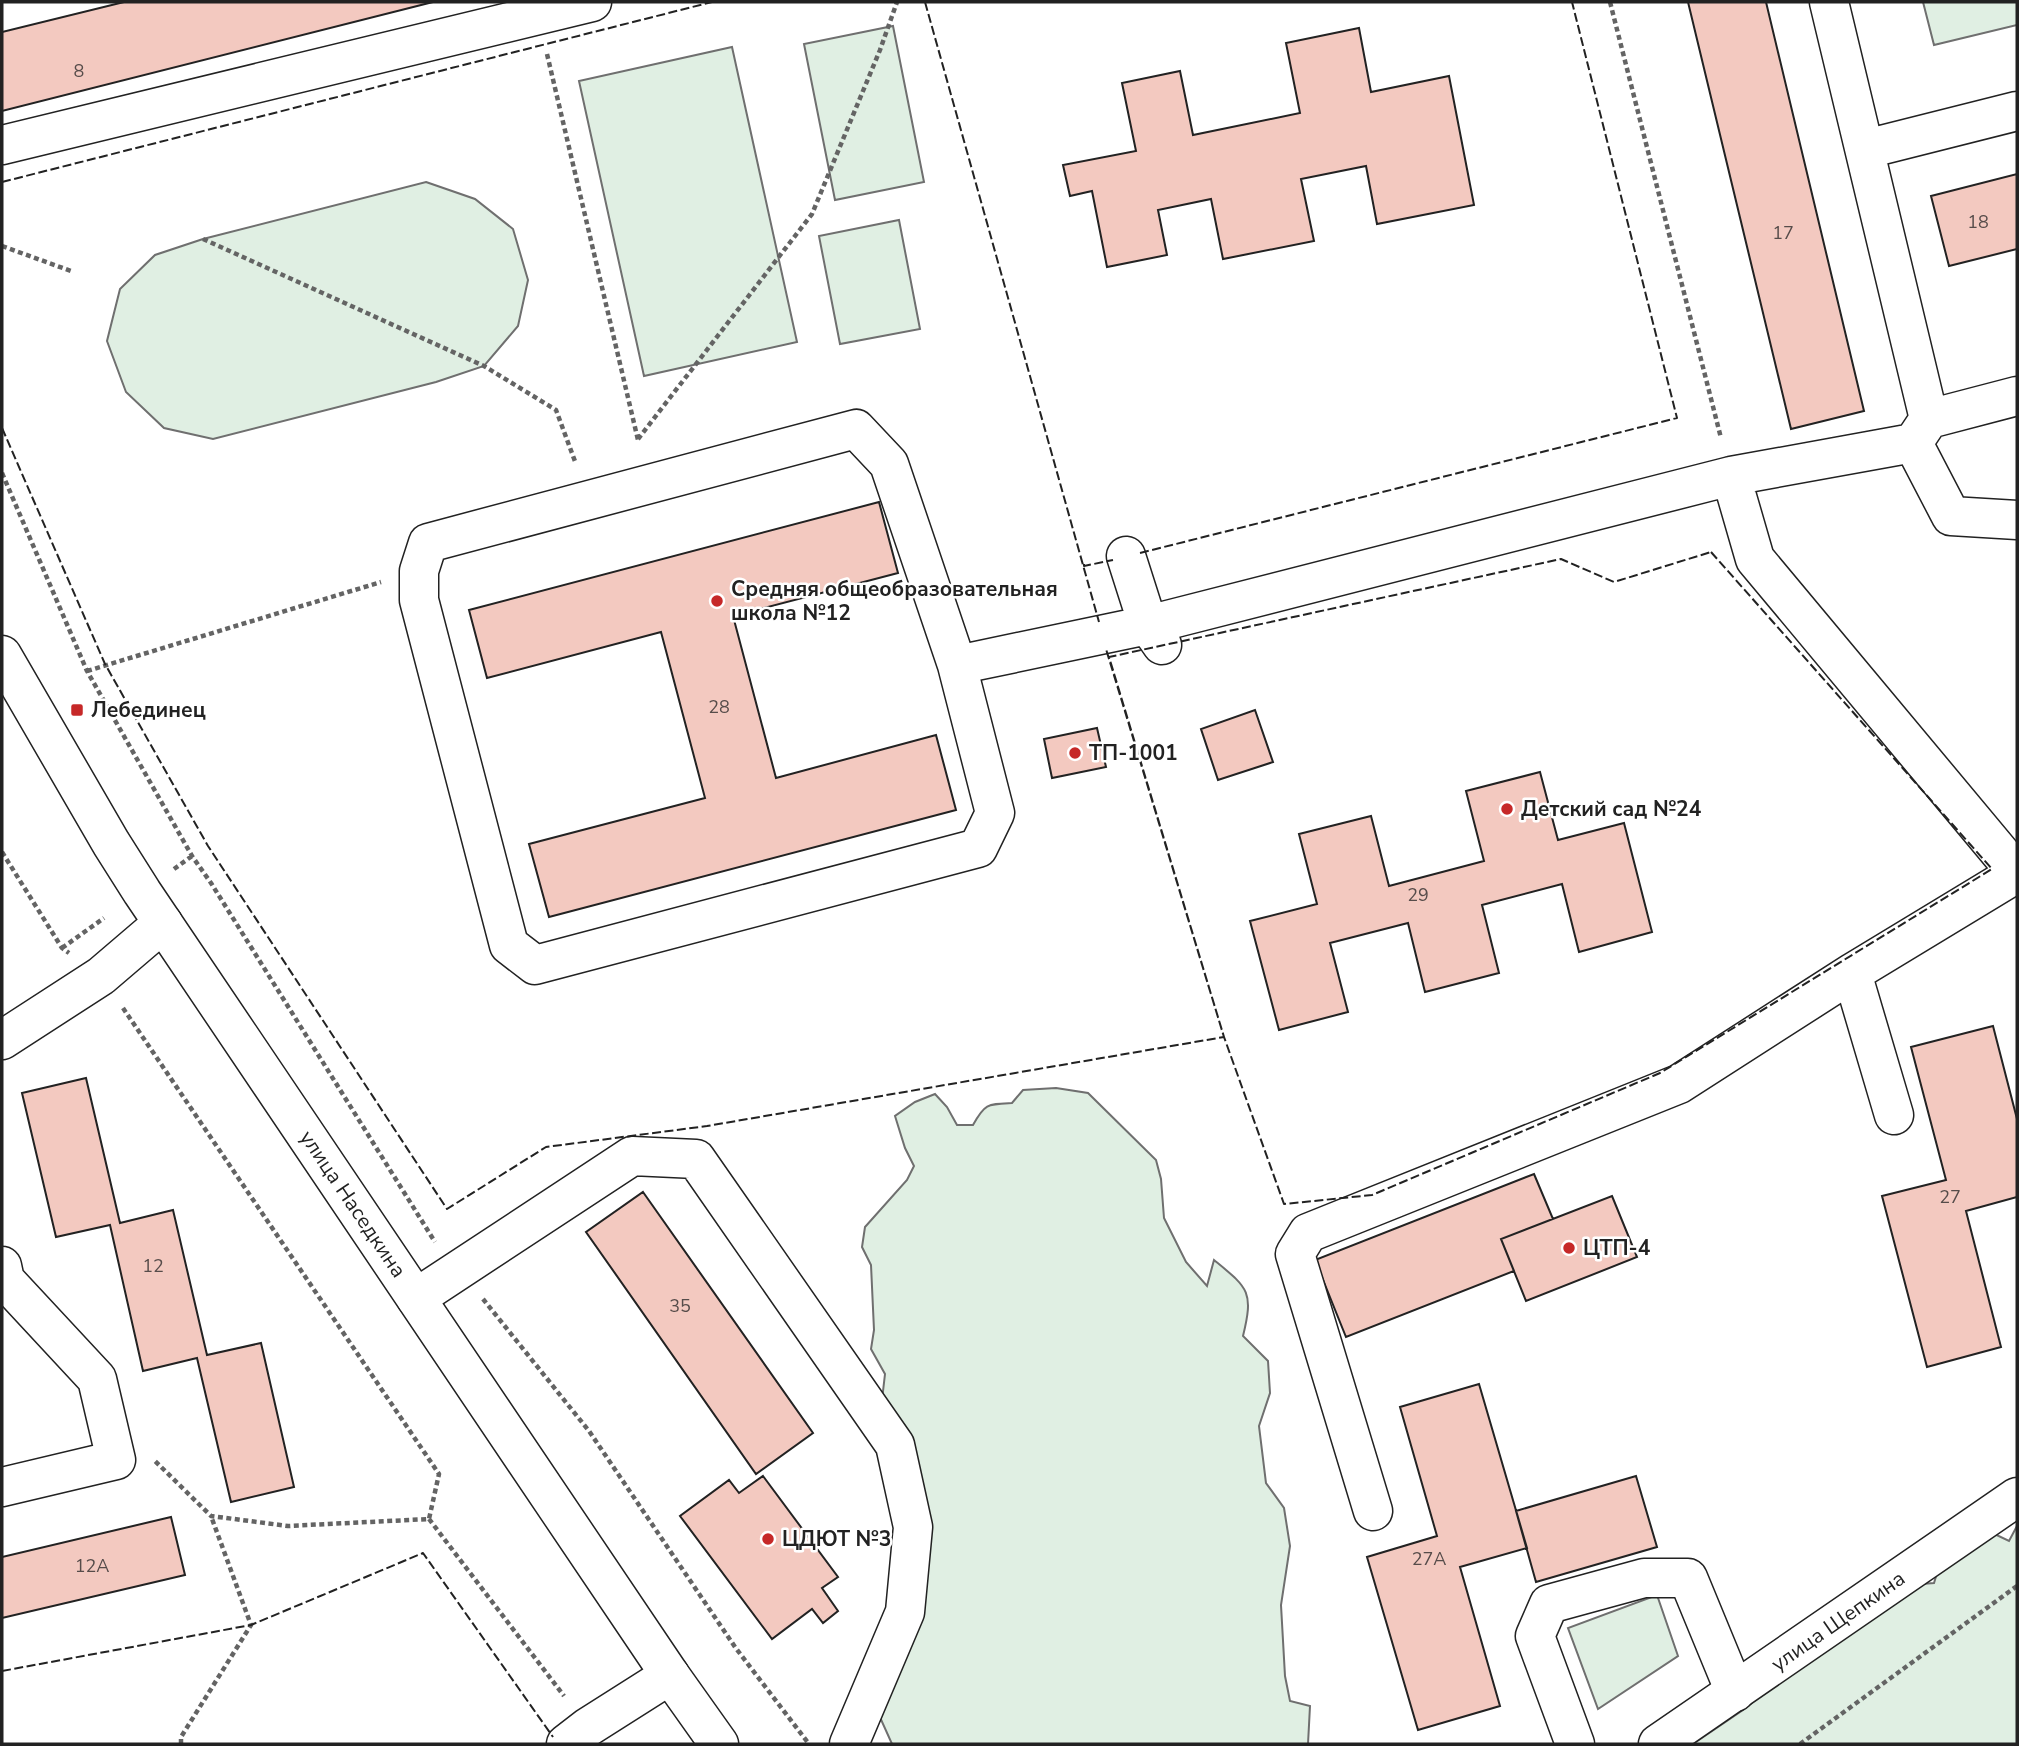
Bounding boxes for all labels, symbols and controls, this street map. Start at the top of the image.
house number: 8 [74,59,84,83]
house number: 18 [1967,210,1989,234]
house number: 17 [1772,221,1794,245]
place label: Средняя общеобразовательная школа №12 [731,575,1058,627]
marker: Средняя общеобразовательная школа №12 [709,593,725,609]
house number: 28 [708,695,730,719]
place label: Лебединец [91,696,206,724]
marker: Лебединец [69,702,85,718]
place label: ТП-1001 [1089,739,1178,767]
marker: ТП-1001 [1067,745,1083,761]
place label: Детский сад №24 [1521,795,1702,823]
marker: Детский сад №24 [1499,801,1515,817]
house number: 29 [1407,883,1429,907]
street label: улица Наседкина [293,1125,413,1283]
house number: 27 [1939,1185,1961,1209]
place label: ЦТП-4 [1583,1234,1651,1262]
marker: ЦТП-4 [1561,1240,1577,1256]
house number: 12 [142,1254,164,1278]
house number: 35 [669,1294,691,1318]
place label: ЦДЮТ №3 [782,1525,891,1553]
marker: ЦДЮТ №3 [760,1531,776,1547]
house number: 27А [1412,1547,1446,1571]
house number: 12А [75,1554,109,1578]
street label: улица Щепкина [1765,1564,1911,1678]

